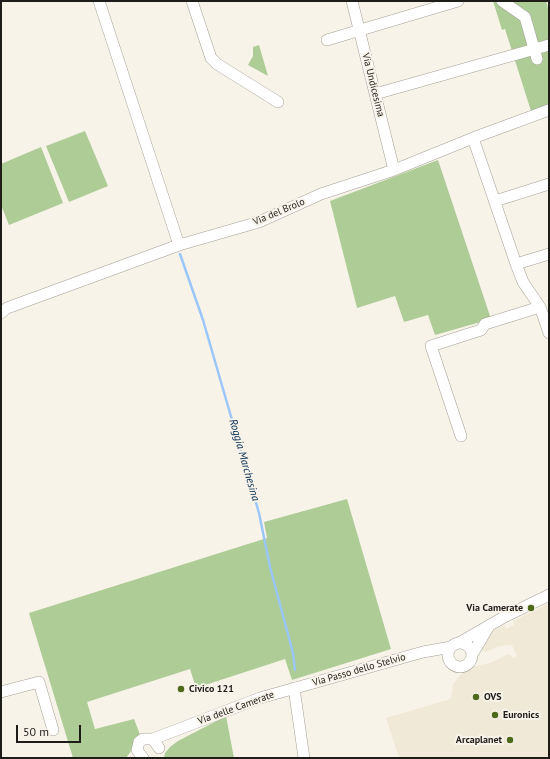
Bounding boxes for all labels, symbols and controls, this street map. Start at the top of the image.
street label: Via Undicesima [359,52,387,118]
street label: Via del Brolo [251,196,307,228]
water label: Roggia Marchesina [226,418,262,502]
place label: Via Camerate [466,602,523,614]
marker: Via Camerate [526,603,536,613]
street label: Via Passo dello Stelvio [311,651,407,689]
place label: Civico 121 [189,683,234,695]
marker: Civico 121 [176,684,186,694]
street label: Via delle Camerate [196,689,276,727]
place label: OVS [484,691,502,703]
marker: OVS [471,692,481,702]
place label: Euronics [503,709,539,721]
marker: Euronics [490,710,500,720]
scale bar [18,717,83,743]
text: 50 m [23,724,49,739]
place label: Arcaplanet [456,734,502,746]
marker: Arcaplanet [505,735,515,745]

